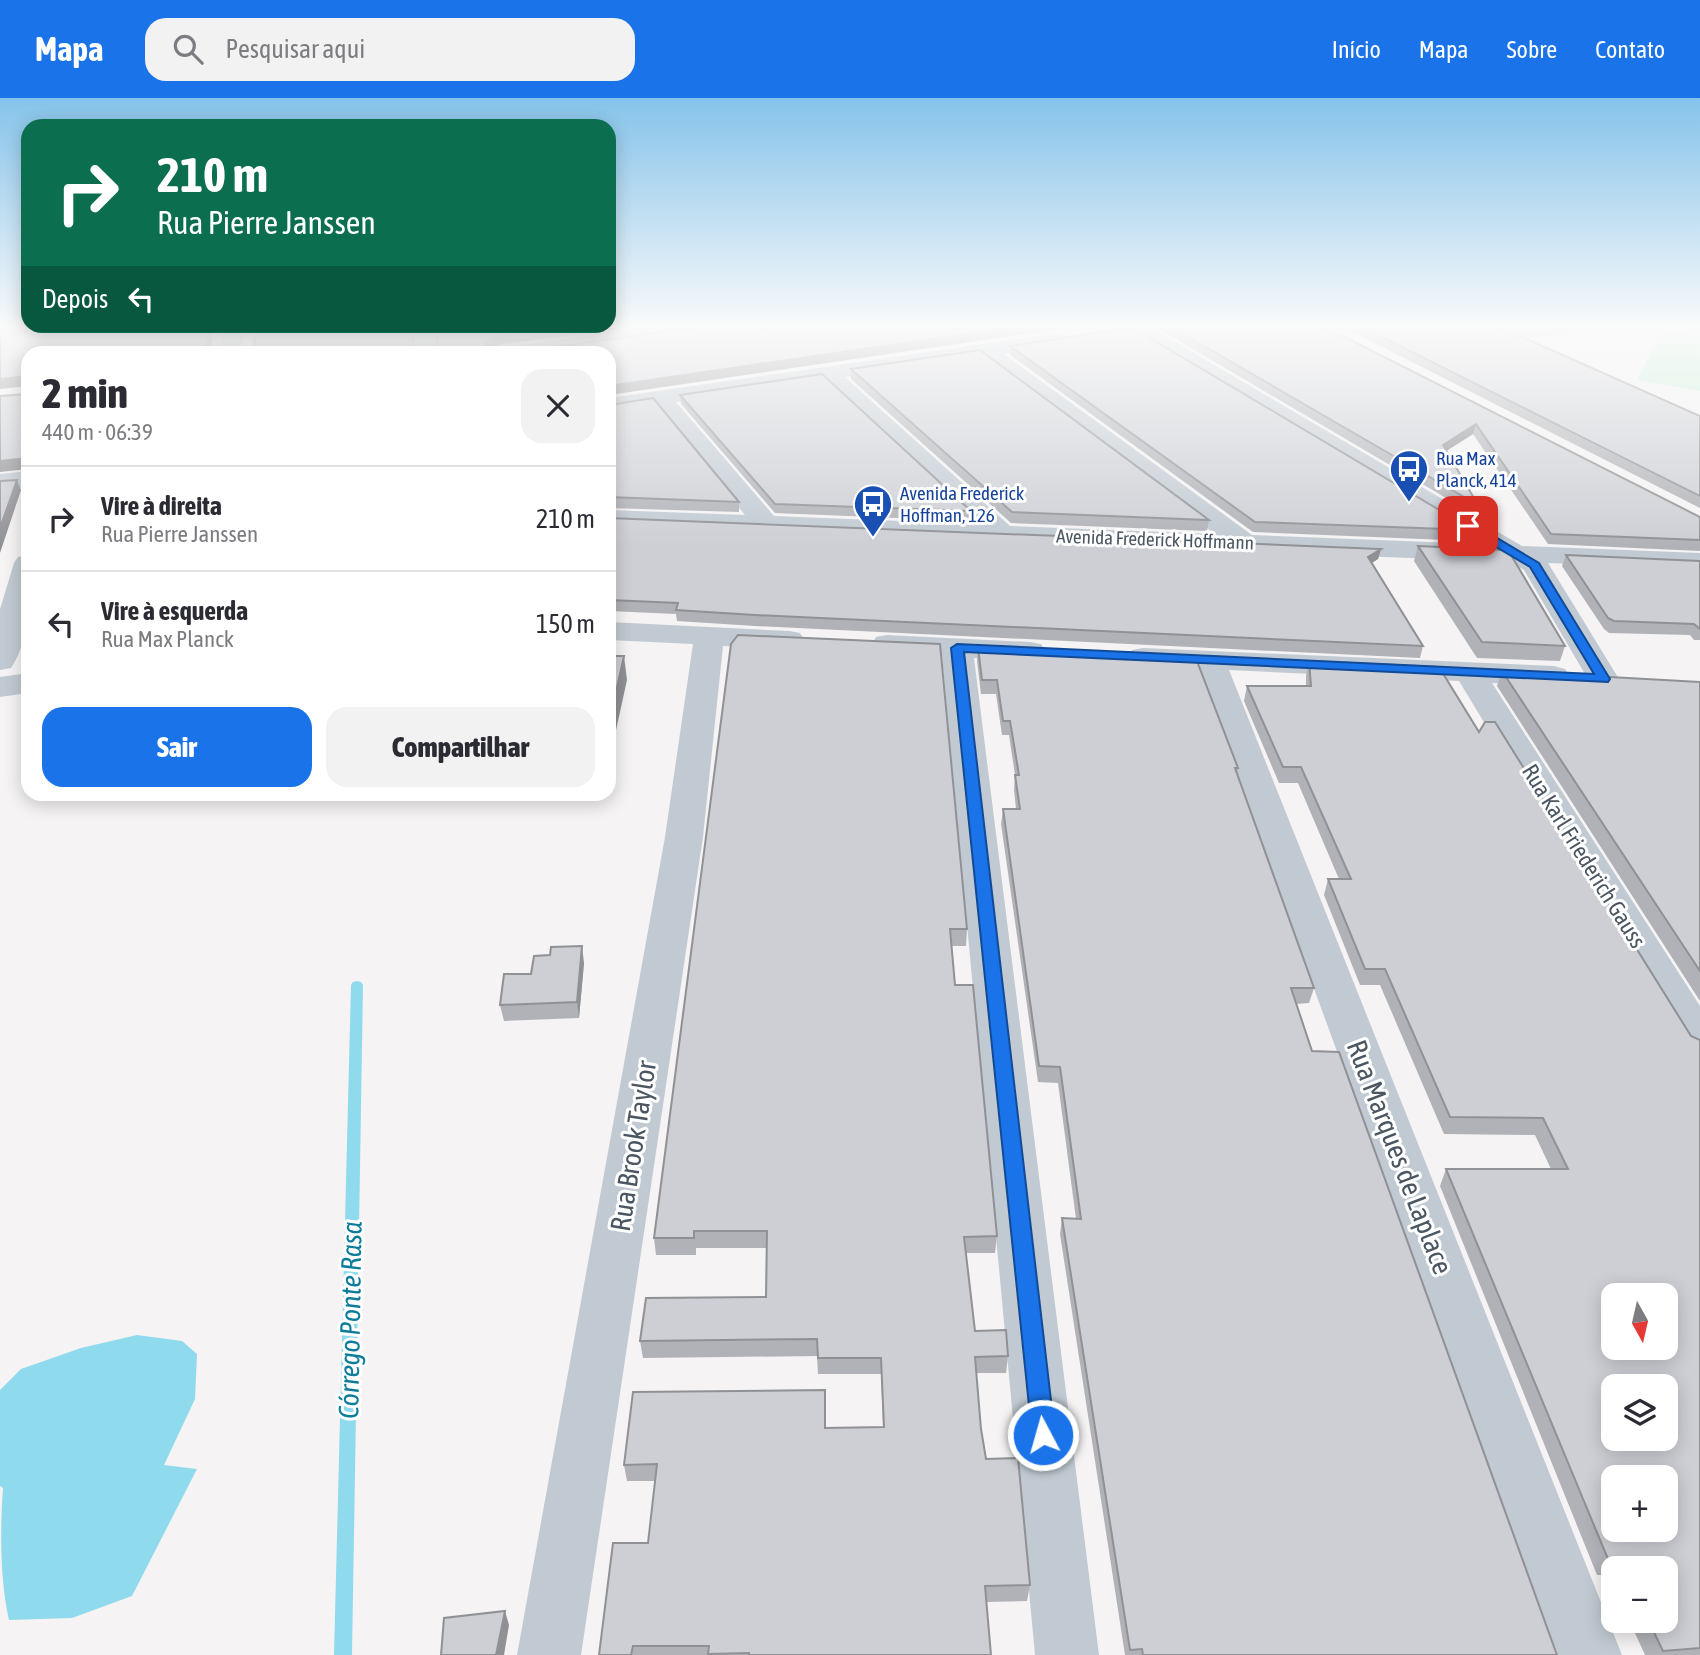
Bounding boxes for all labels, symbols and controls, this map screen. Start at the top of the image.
search box [145,18,635,81]
text: Mapa [35,30,103,68]
icon: search [169,30,207,68]
text: Pesquisar aqui [225,34,365,64]
text: Início [1332,36,1381,63]
text: Mapa [1419,36,1469,63]
text: Sobre [1507,36,1557,63]
text: Contato [1595,36,1665,63]
text: 210 m [157,146,268,202]
icon: right [42,147,133,238]
text: Rua Pierre Janssen [157,204,376,241]
icon: left [122,280,160,318]
text: Depois [42,284,108,314]
text: 2 min [42,369,128,417]
button: close [521,369,595,443]
text: 440 m · 06:39 [42,419,153,445]
place label: Rua Max Planck, 414 [1436,447,1517,491]
bus stop icon: Rua Max Planck, 414 [1388,448,1430,503]
place label: Avenida Frederick Hoffman, 126 [900,482,1025,526]
bus stop icon: Avenida Frederick Hoffman, 126 [852,483,894,538]
text: Vire à direita [101,491,222,521]
pin [1438,496,1498,556]
icon: right [42,500,80,538]
text: 210 m [536,504,595,534]
icon: arrive [1449,507,1487,545]
text: Rua Pierre Janssen [101,521,258,547]
street label: Avenida Frederick Hoffmann [1056,525,1254,553]
text: Vire à esquerda [101,596,248,626]
icon: left [42,605,80,643]
text: 150 m [536,609,595,639]
text: Rua Max Planck [101,626,234,652]
button: Sair [42,707,312,787]
button: Compartilhar [326,707,595,787]
street label: Rua Karl Friederich Gauss [1517,759,1651,953]
street label: Rua Marques de Laplace [1341,1035,1459,1279]
street label: Rua Brook Taylor [604,1058,662,1233]
water label: Córrego Ponte Rasa [332,1221,368,1419]
north arrow [1601,1283,1678,1360]
map controls [1601,1283,1678,1633]
button: layers [1601,1374,1678,1451]
position arrow [1006,1398,1080,1472]
button: + [1601,1465,1678,1542]
button: − [1601,1556,1678,1633]

